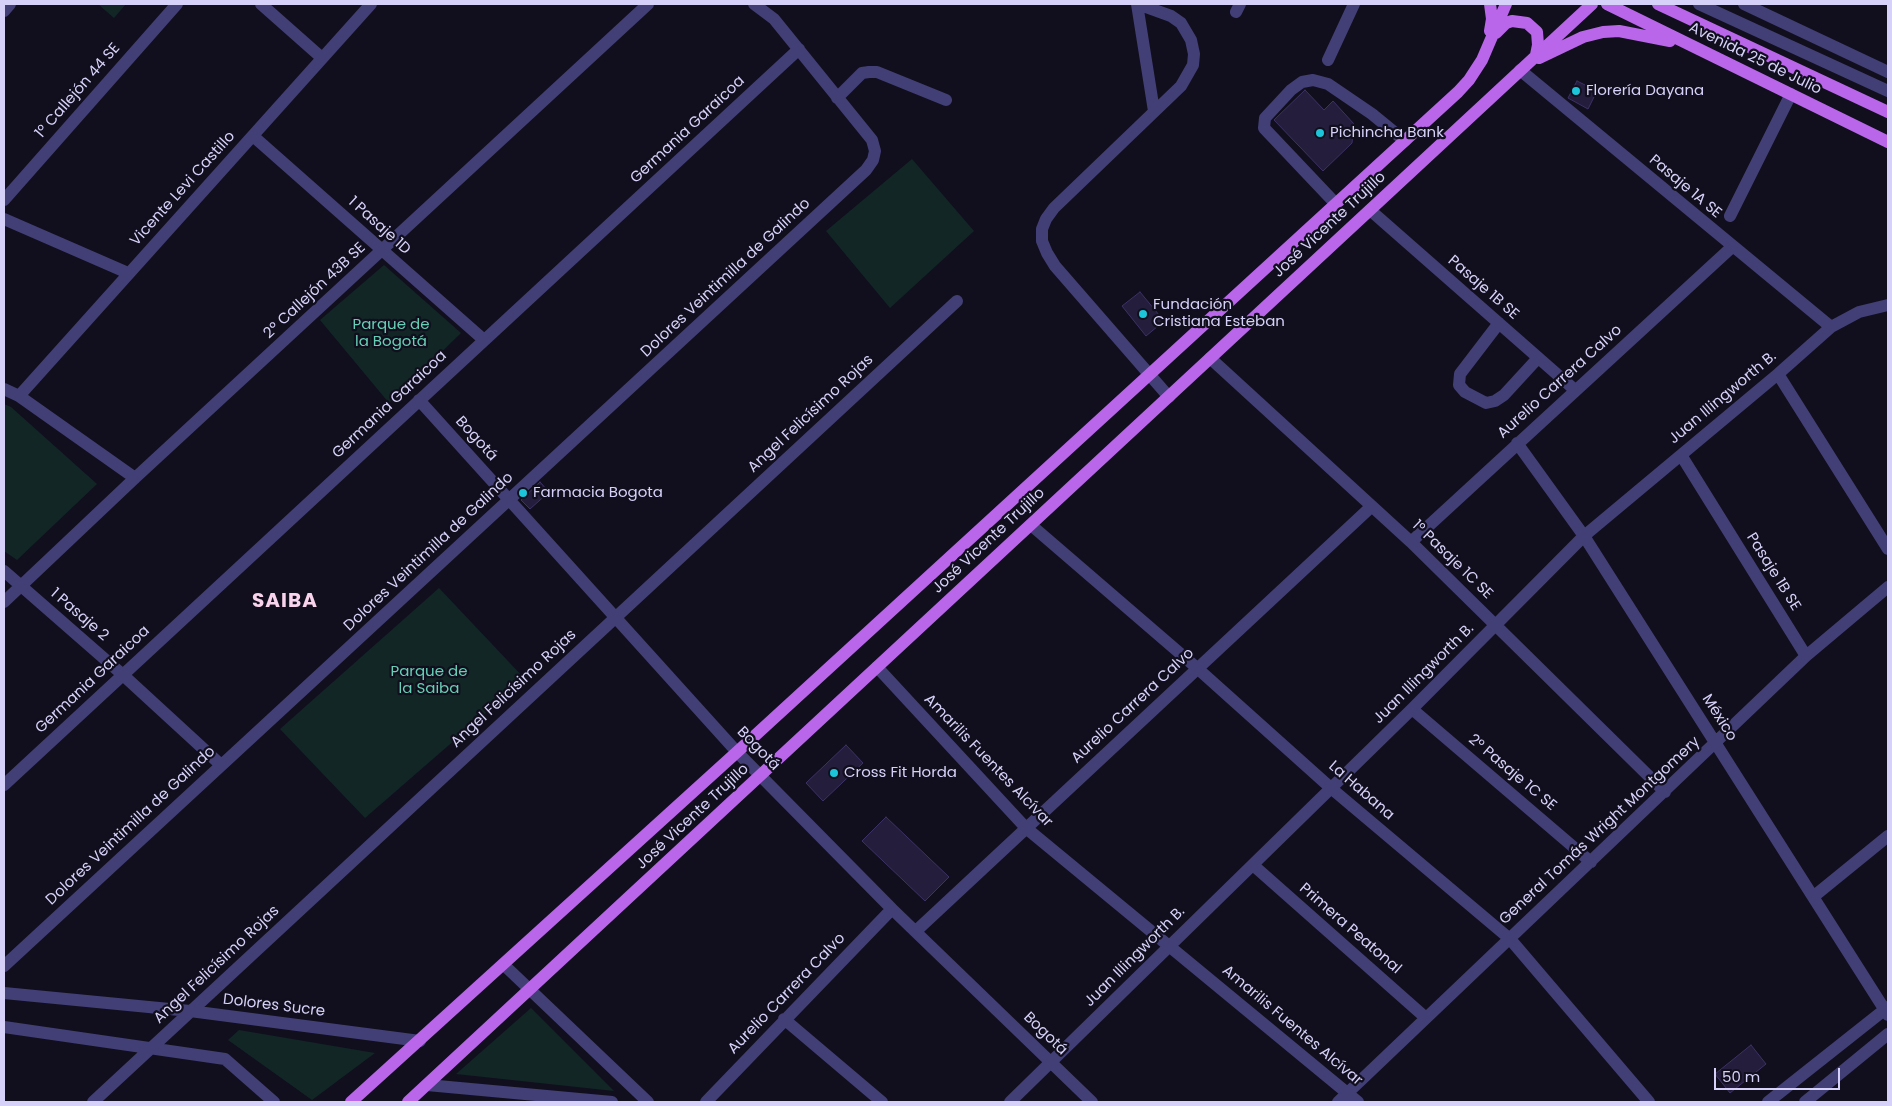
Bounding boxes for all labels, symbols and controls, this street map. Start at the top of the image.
street label: Avenida 25 de Julio [1686,19,1824,99]
street label: 1º Callejón 44 SE [32,40,124,142]
street label: Germania Garaicoa [627,72,749,188]
place label: Florería Dayana [1586,82,1704,100]
marker: Florería Dayana [1570,85,1582,97]
place label: Pichincha Bank [1330,124,1444,142]
marker: Pichincha Bank [1314,127,1326,139]
street label: Vicente Levi Castillo [127,128,239,250]
street label: Pasaje 1A SE [1645,151,1725,223]
street label: José Vicente Trujillo [1270,168,1390,282]
street label: 1 Pasaje 1D [344,193,414,259]
street label: Dolores Veintimilla de Galindo [638,195,814,361]
street label: 2º Callejón 43B SE [260,239,370,343]
street label: Pasaje 1B SE [1444,252,1522,324]
place label: Fundación Cristiana Esteban [1153,296,1285,331]
marker: Fundación Cristiana Esteban [1137,308,1149,320]
park label: Parque de la Bogotá [353,316,429,351]
street label: Aurelio Carrera Calvo [1494,321,1626,443]
street label: Germania Garaicoa [329,347,451,463]
street label: Juan Illingworth B. [1666,348,1780,448]
street label: Angel Felicísimo Rojas [745,351,877,477]
street label: Bogotá [451,413,501,465]
street label: Dolores Veintimilla de Galindo [341,469,517,635]
place label: Farmacia Bogota [533,484,663,502]
street label: José Vicente Trujillo [929,484,1049,598]
marker: Farmacia Bogota [517,487,529,499]
street label: 1° Pasaje 1C SE [1408,517,1496,603]
street label: Pasaje 1B SE [1742,530,1804,614]
street label: 1 Pasaje 2 [46,585,112,645]
district label: SAIBA [251,590,319,614]
street label: Juan Illingworth B. [1370,620,1478,728]
street label: Germania Garaicoa [32,622,154,738]
street label: Angel Felicísimo Rojas [448,626,580,752]
street label: Aurelio Carrera Calvo [1068,645,1198,767]
park label: Parque de la Saiba [391,663,467,698]
street label: Amarilis Fuentes Alcívar [920,691,1056,831]
street label: México [1698,691,1740,745]
street label: Bogotá [733,723,783,775]
street label: 2° Pasaje 1C SE [1464,731,1560,815]
street label: General Tomás Wright Montgomery [1496,733,1704,929]
street label: Dolores Veintimilla de Galindo [43,743,219,909]
street label: La Habana [1324,758,1398,824]
street label: José Vicente Trujillo [633,760,753,874]
place label: Cross Fit Horda [844,764,957,782]
marker: Cross Fit Horda [828,767,840,779]
street label: Primera Peatonal [1295,880,1405,978]
street label: Angel Felicísimo Rojas [151,902,283,1028]
street label: Juan Illingworth B. [1081,903,1189,1011]
street label: Aurelio Carrera Calvo [725,930,849,1058]
street label: Amarilis Fuentes Alcívar [1218,962,1366,1090]
street label: Dolores Sucre [222,991,326,1021]
street label: Bogotá [1019,1009,1071,1059]
scale bar [1717,1058,1843,1090]
text: 50 m [1722,1066,1760,1087]

